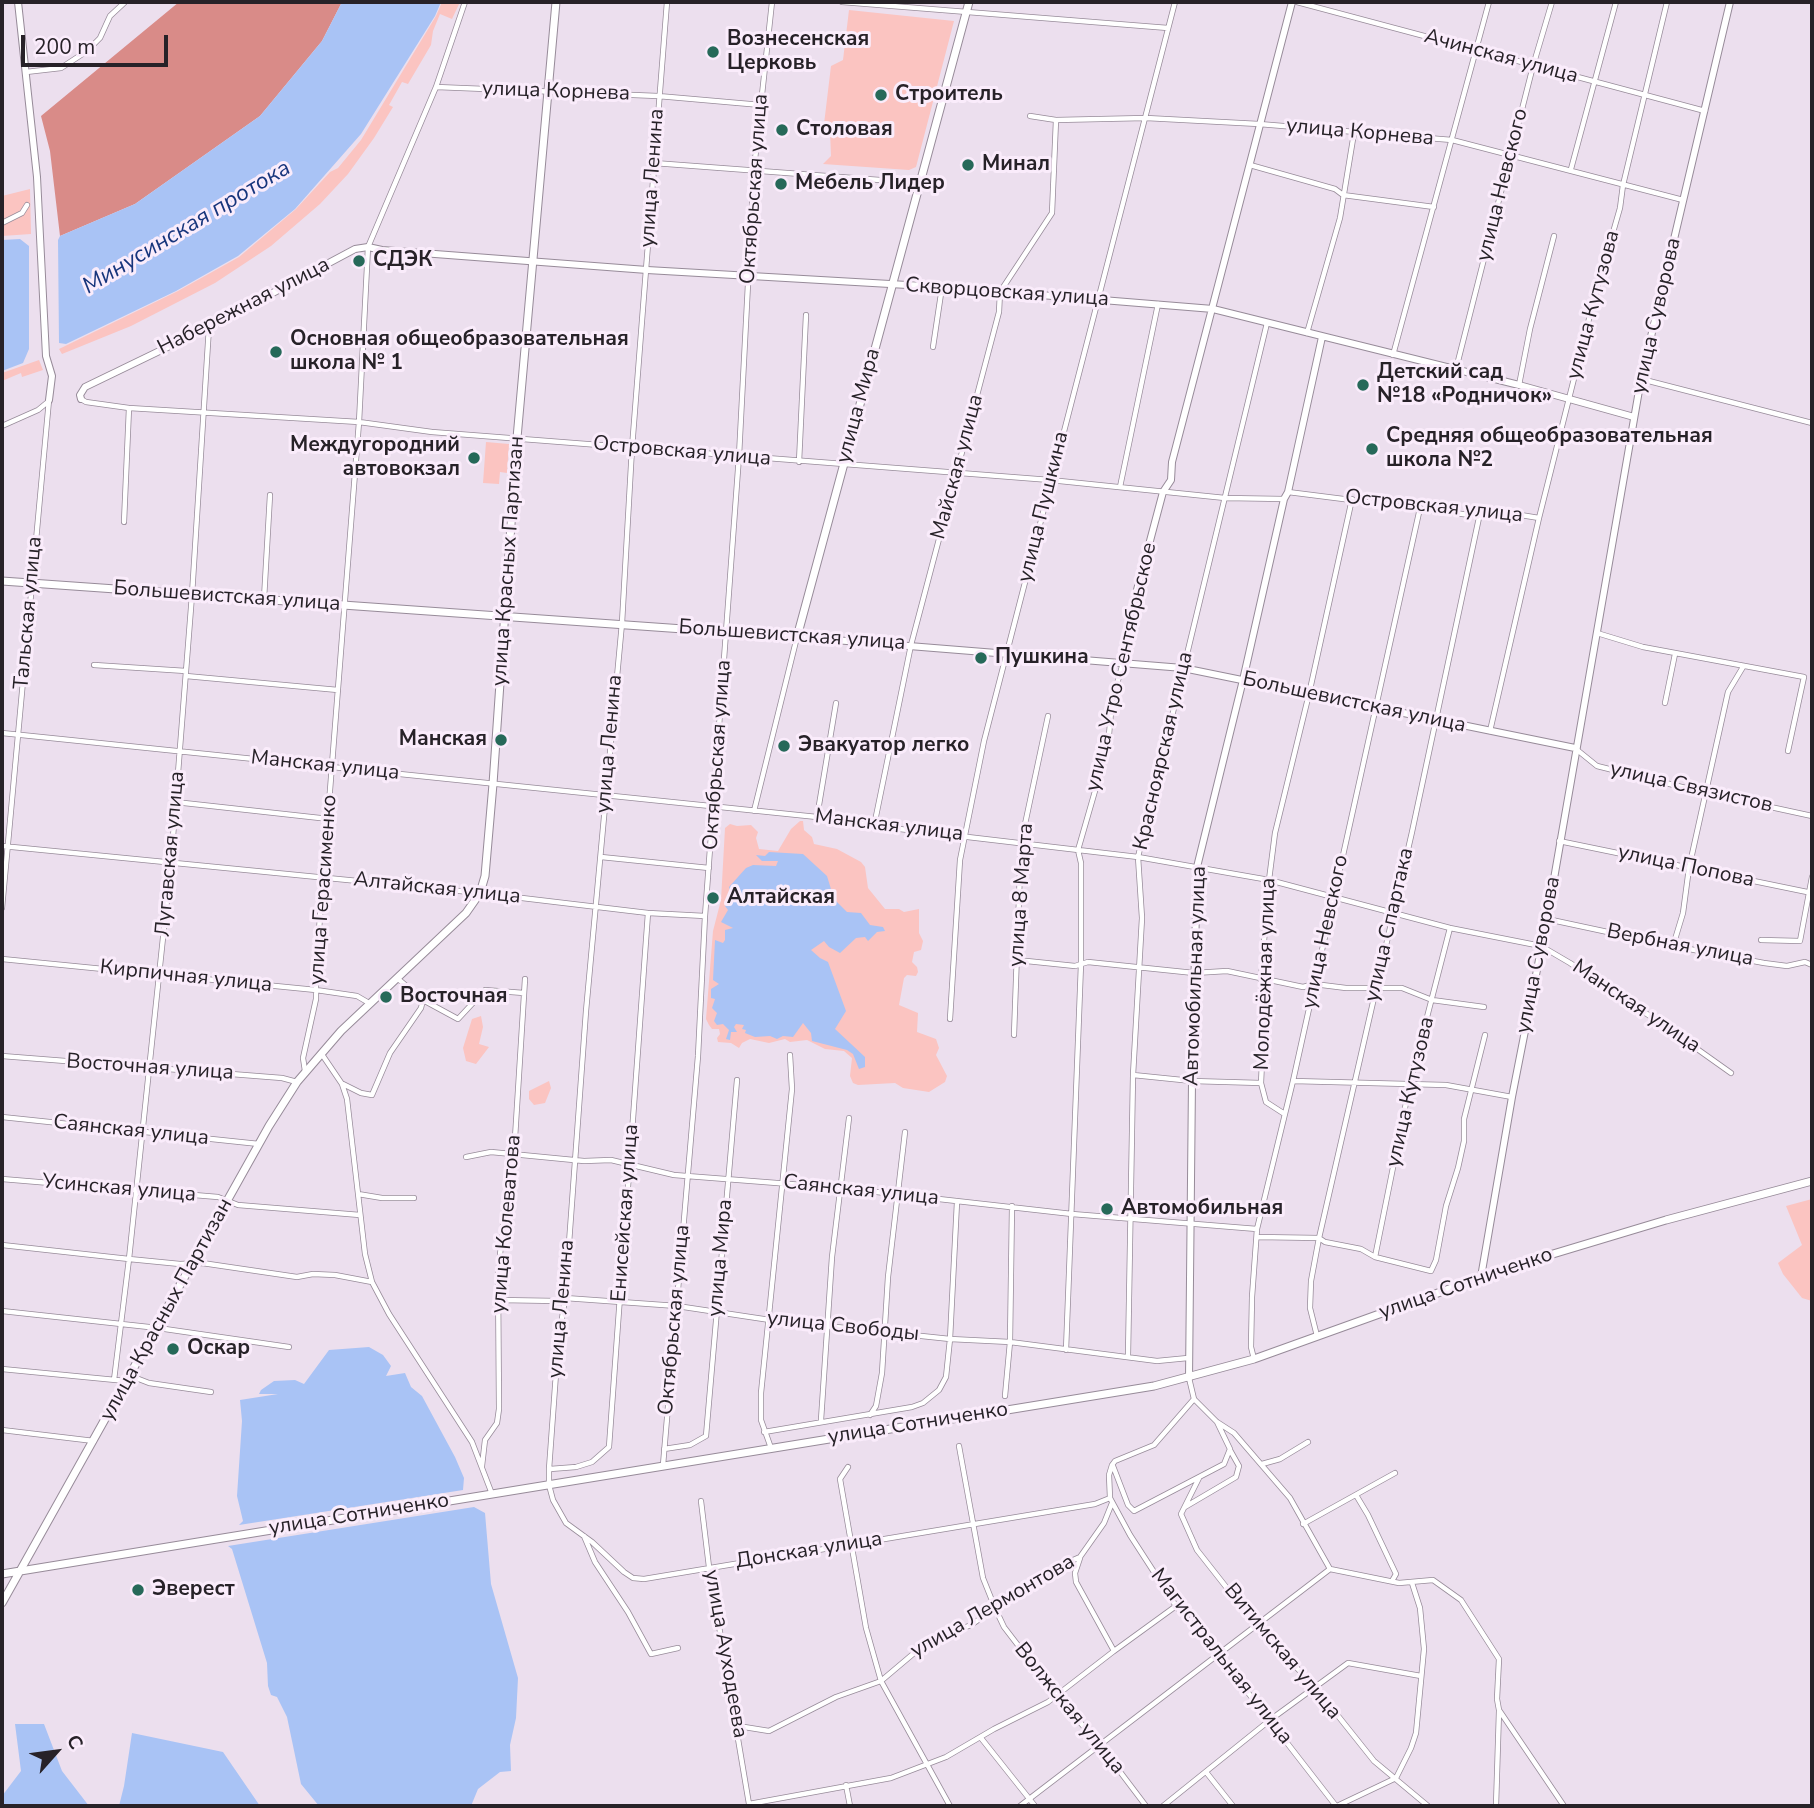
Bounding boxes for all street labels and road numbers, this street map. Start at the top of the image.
street label: Ачинская улица [1421,24,1581,90]
street label: улица Корнева [482,77,630,107]
street label: Октябрьская улица [736,93,774,285]
street label: улица Невского [1472,106,1534,264]
street label: улица Ленина [636,108,670,248]
street label: улица Корнева [1285,114,1435,152]
street label: улица Кутузова [1562,228,1626,382]
street label: улица Суворова [1627,236,1687,396]
street label: Набережная улица [154,253,334,361]
street label: Скворцовская улица [904,273,1110,313]
street label: улица Мира [832,346,886,466]
street label: Майская улица [927,392,989,542]
street label: улица Пушкина [1013,429,1075,585]
street label: Островская улица [592,432,772,472]
street label: улица Красных Партизан [488,435,530,687]
street label: Островская улица [1344,485,1524,529]
street label: Тальская улица [10,536,48,690]
street label: улица Утро Сентябрьское [1081,540,1163,794]
street label: Большевистская улица [113,576,341,618]
street label: Большевистская улица [678,615,906,657]
street label: Красноярская улица [1129,649,1199,853]
street label: Октябрьская улица [699,659,737,851]
street label: Большевистская улица [1240,667,1468,739]
street label: улица Ленина [591,674,629,814]
street label: Манская улица [249,746,401,786]
street label: улица Связистов [1607,757,1775,819]
street label: Лугавская улица [151,770,191,938]
street label: улица Герасименко [305,794,343,986]
street label: Манская улица [813,804,965,848]
street label: улица 8 Марта [1004,822,1040,968]
street label: улица Попова [1616,840,1756,894]
street label: улица Спартака [1360,846,1420,1004]
street label: улица Невского [1297,853,1355,1011]
street label: Автомобильная улица [1180,865,1212,1087]
street label: Алтайская улица [352,868,522,910]
street label: улица Суворова [1511,874,1567,1036]
street label: Молодёжная улица [1250,877,1282,1071]
street label: Вербная улица [1605,919,1755,973]
street label: Кирпичная улица [99,955,273,999]
street label: Манская улица [1567,955,1705,1059]
street label: улица Кутузова [1381,1014,1441,1170]
street label: Восточная улица [65,1050,235,1086]
street label: Саянская улица [52,1110,210,1152]
street label: Енисейская улица [607,1123,645,1303]
street label: улица Колеватова [487,1134,527,1314]
street label: Усинская улица [41,1170,197,1208]
street label: Саянская улица [782,1170,940,1212]
street label: улица Красных Партизан [95,1194,239,1426]
street label: улица Мира [703,1198,739,1318]
street label: Октябрьская улица [654,1224,696,1416]
street label: улица Ленина [543,1239,581,1379]
street label: улица Сотниченко [1376,1242,1556,1326]
street label: улица Свободы [766,1306,920,1348]
street label: улица Сотниченко [826,1397,1010,1451]
street label: улица Сотниченко [267,1488,451,1542]
street label: Донская улица [734,1527,884,1575]
street label: улица Лермонтова [906,1550,1080,1664]
street label: Магистральная улица [1145,1564,1297,1750]
street label: улица Ауходеева [698,1568,752,1740]
street label: Витимская улица [1218,1579,1346,1725]
street label: Волжская улица [1008,1638,1130,1780]

